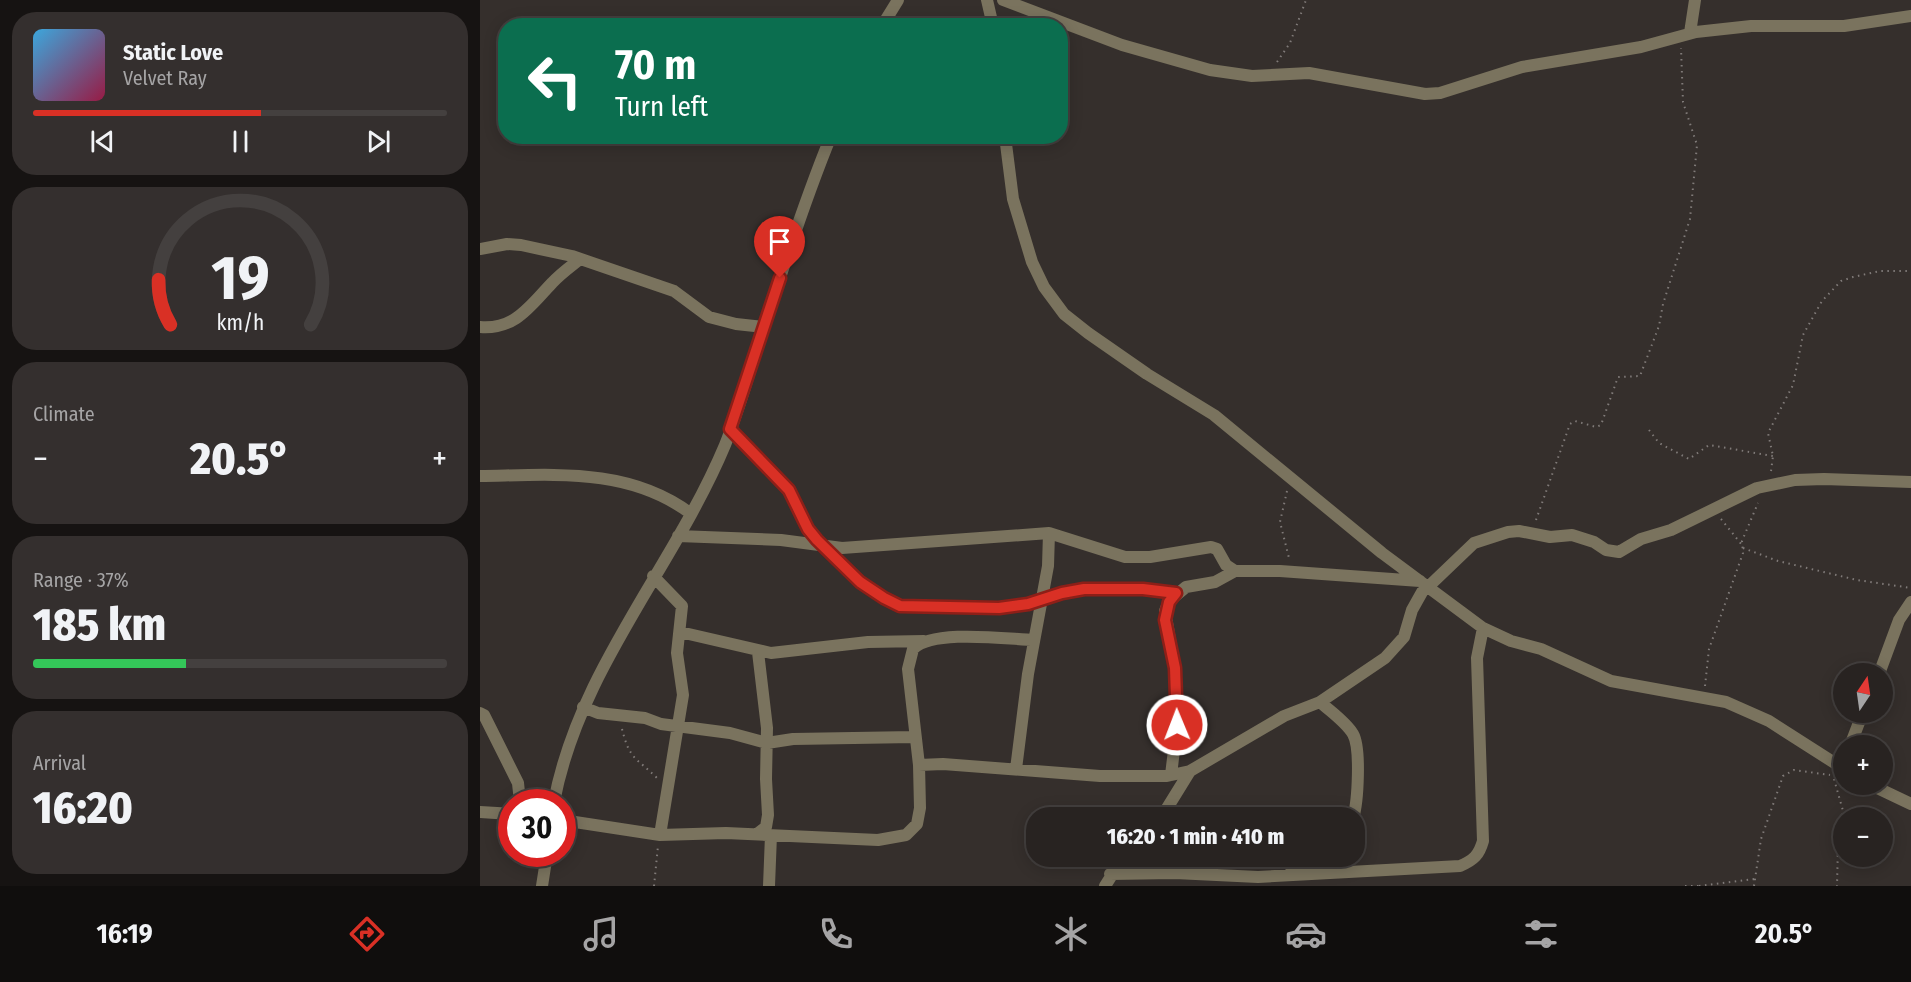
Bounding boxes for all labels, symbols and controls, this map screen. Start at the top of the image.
text: Static Love [123,39,223,66]
text: 70 m [615,40,696,90]
icon: left [516,42,594,120]
text: Velvet Ray [123,66,207,90]
text: Turn left [615,91,708,123]
icon: previous [86,125,119,158]
icon: pause [224,125,257,158]
icon: next [362,125,395,158]
pin [754,216,805,278]
icon: arrive [763,225,796,258]
text: 19 [211,241,269,316]
text: km/h [216,311,264,337]
text: Climate [33,402,95,426]
text: 20.5° [190,432,290,486]
text: − [33,439,48,479]
text: + [432,439,447,479]
text: Range · 37% [33,568,129,592]
text: 185 km [33,598,166,652]
north arrow [1833,663,1893,723]
map controls [1833,663,1893,867]
position arrow [1145,693,1209,757]
button: + [1833,735,1893,795]
text: Arrival [33,751,86,775]
text: 16:20 [33,781,133,835]
speed limit sign: 30 [498,789,576,867]
button: − [1833,807,1893,867]
text: 16:20 · 1 min · 410 m [1107,823,1284,850]
icon: directions [346,913,388,955]
icon: music [580,913,622,955]
icon: phone [815,913,857,955]
icon: climate [1050,913,1092,955]
icon: car [1285,913,1327,955]
icon: filters [1520,913,1562,955]
text: 16:19 [96,918,153,950]
text: 20.5° [1755,918,1814,950]

